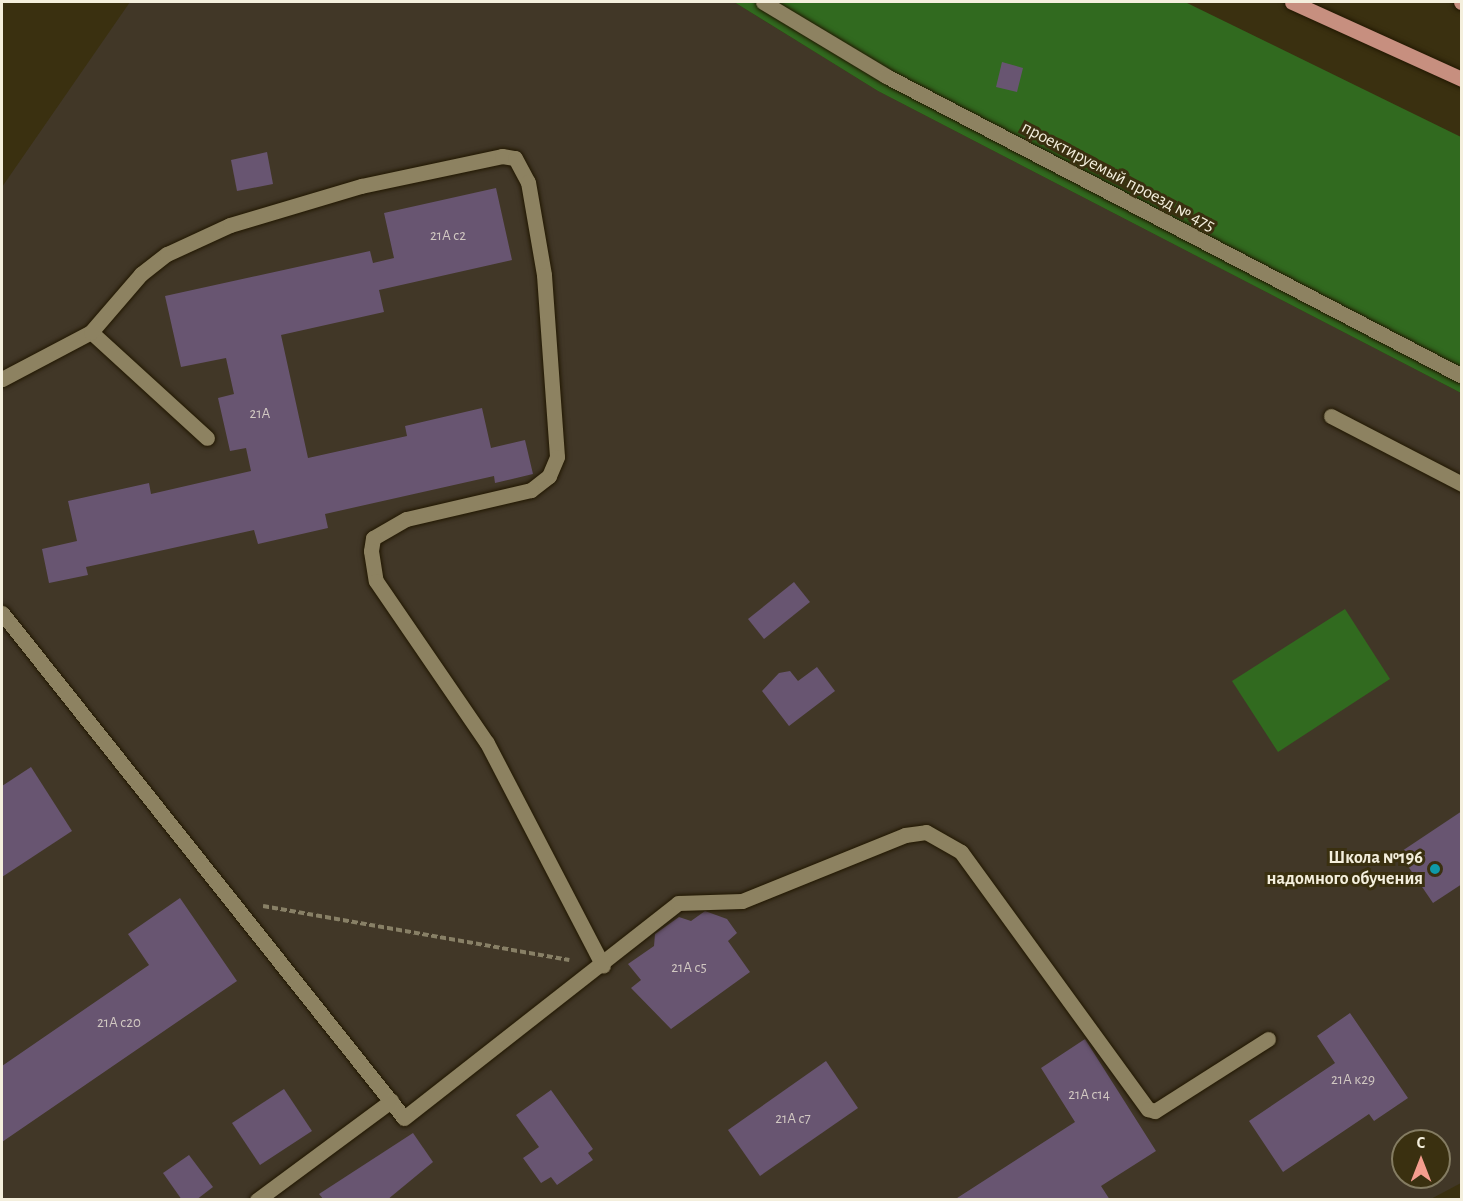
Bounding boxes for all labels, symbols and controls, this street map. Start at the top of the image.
street label: проектируемый проезд № 475 [1018,117,1218,237]
house number: 21А с2 [430,227,466,245]
house number: 21А [250,405,270,423]
place label: Школа №196 надомного обучения [1267,848,1423,890]
marker: Школа №196 надомного обучения [1428,862,1442,876]
house number: 21А с5 [671,959,707,977]
house number: 21А с20 [97,1014,141,1032]
house number: 21А к29 [1331,1071,1375,1089]
house number: 21А с14 [1068,1086,1110,1104]
house number: 21А с7 [775,1110,811,1128]
north arrow [1391,1129,1451,1189]
text: С [1417,1135,1425,1151]

